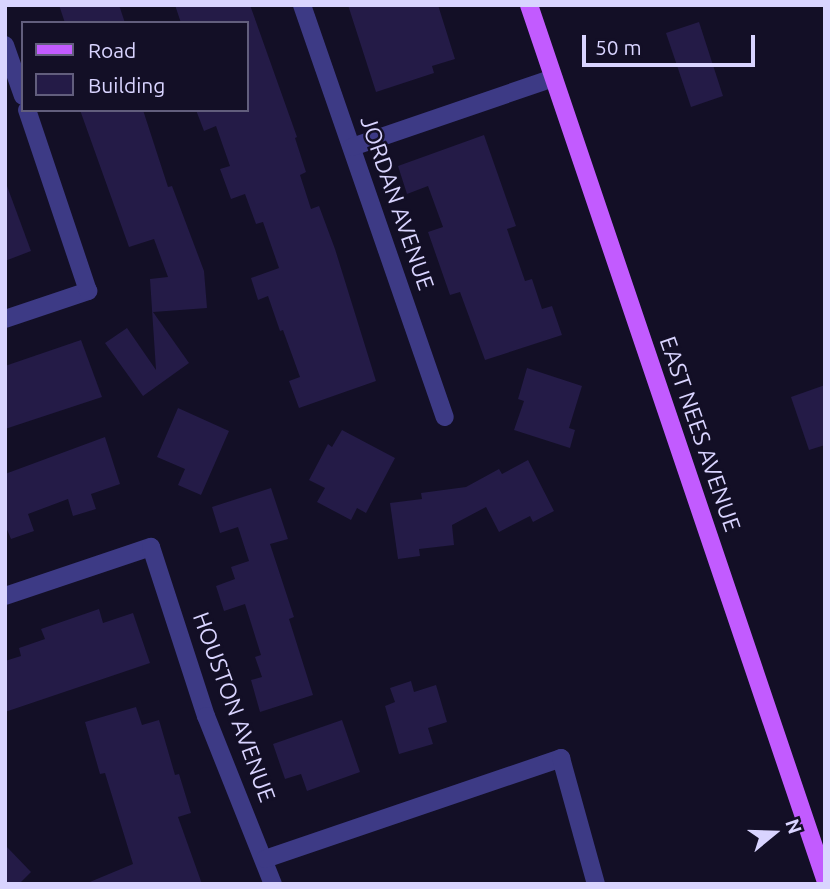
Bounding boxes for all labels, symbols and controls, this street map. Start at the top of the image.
legend [21,21,248,112]
scale bar [585,21,758,65]
text: 50 m [595,35,642,59]
text: Road [88,38,136,62]
text: Building [88,73,165,97]
street label: JORDAN AVENUE [354,112,440,294]
street label: EAST NEES AVENUE [654,333,746,535]
street label: HOUSTON AVENUE [187,608,281,806]
north arrow [739,798,809,868]
text: N [781,816,807,836]

